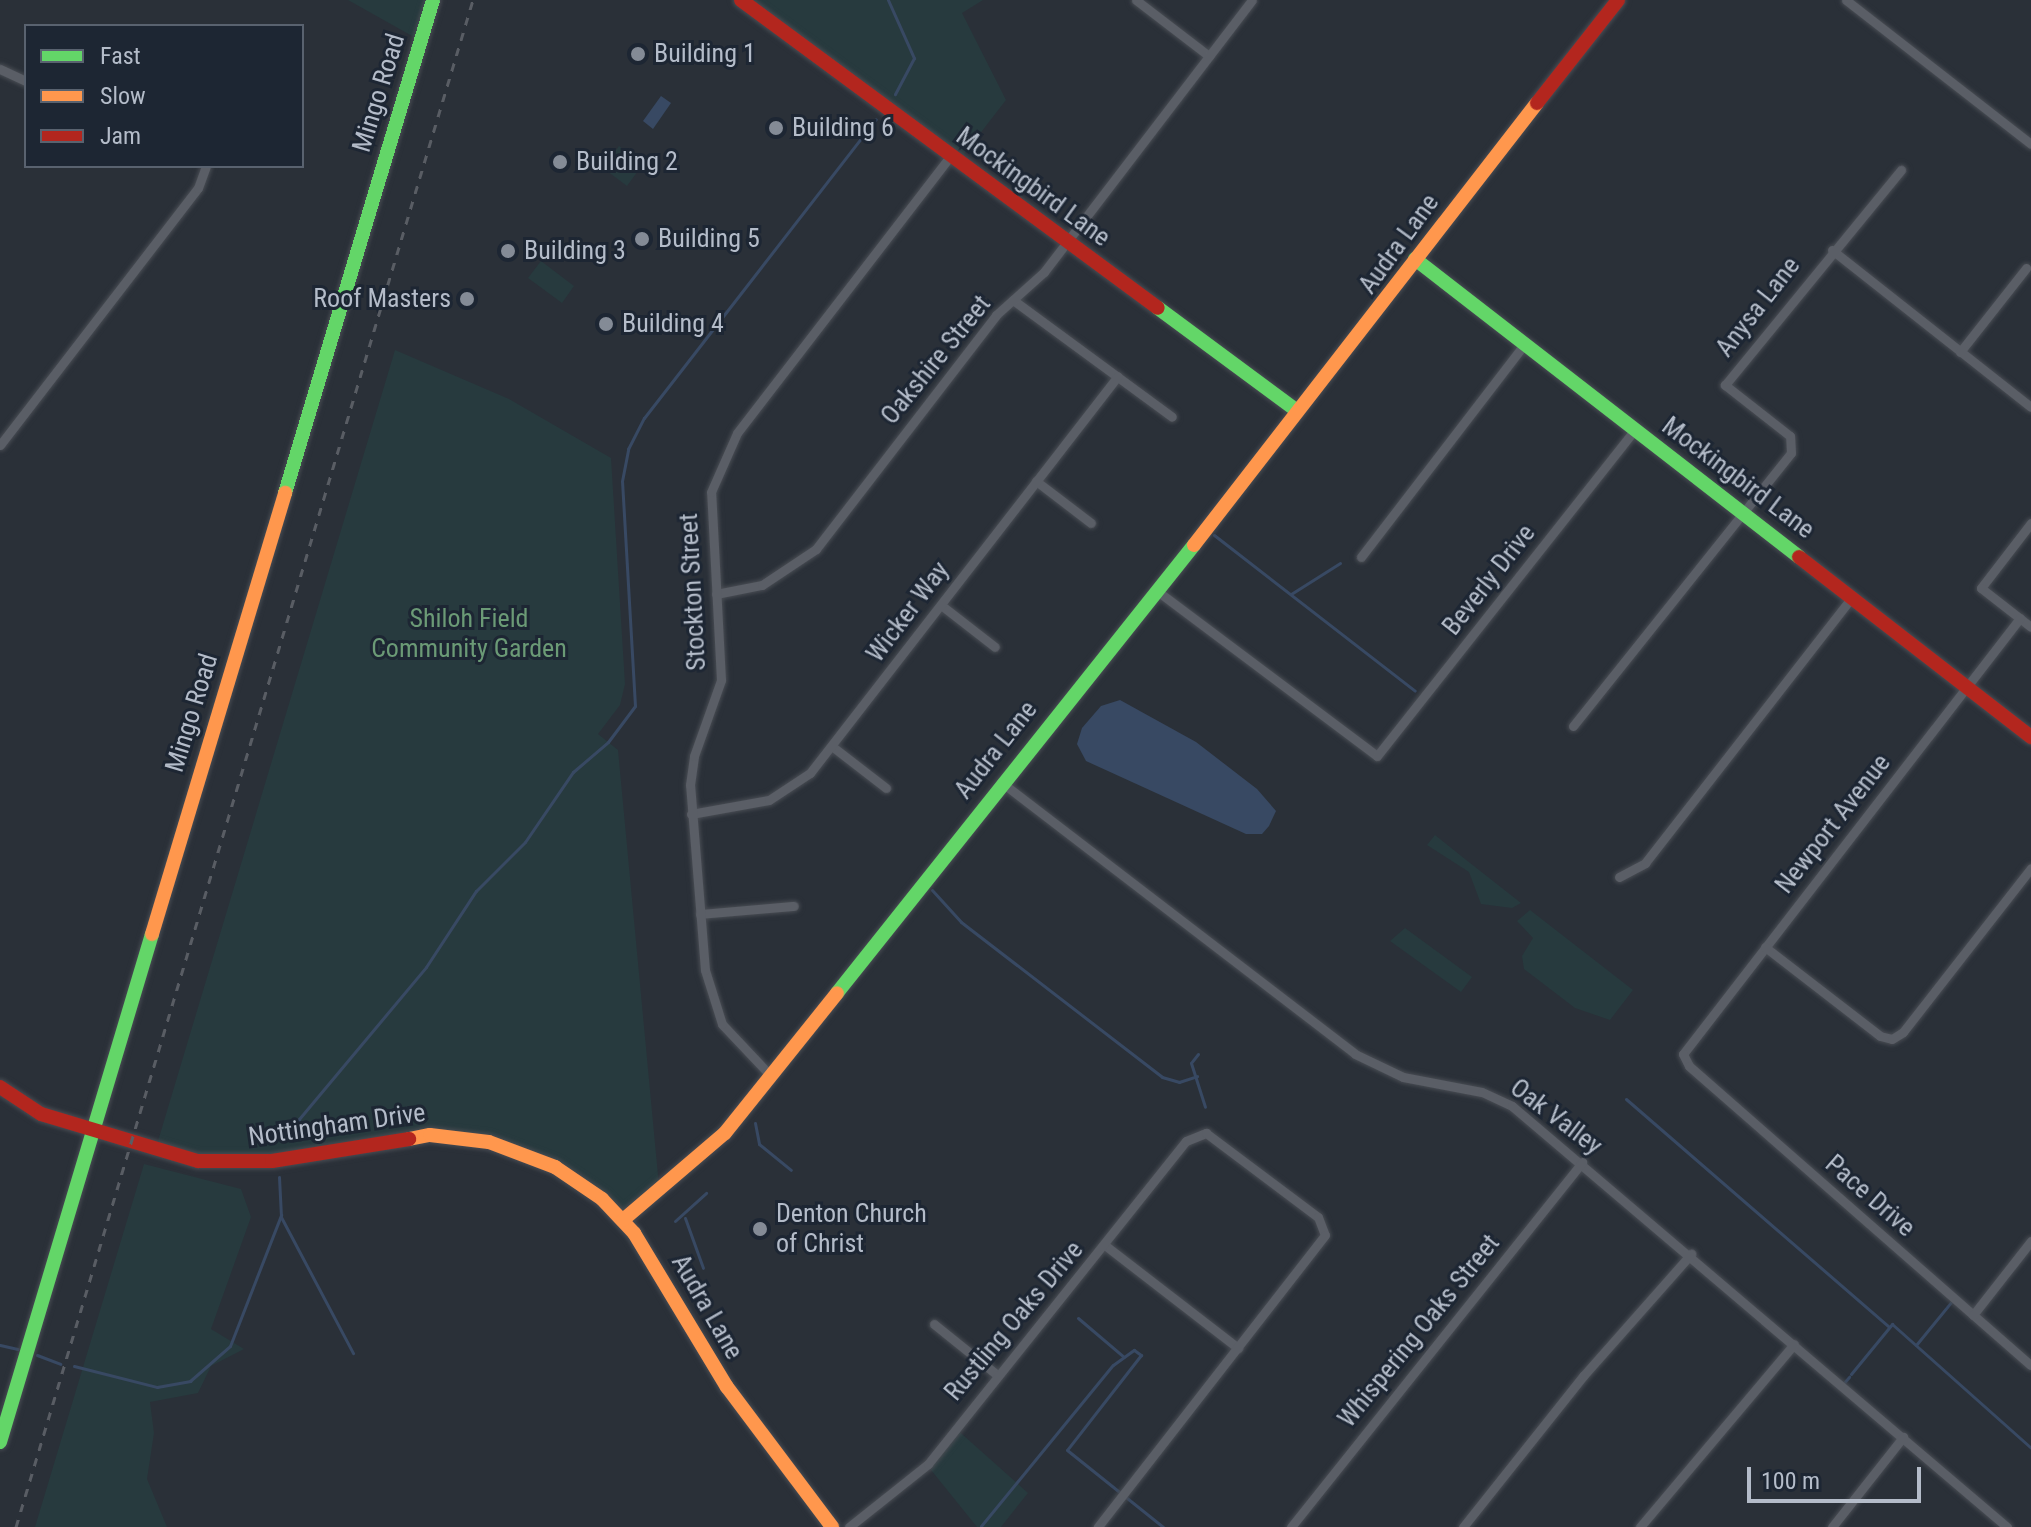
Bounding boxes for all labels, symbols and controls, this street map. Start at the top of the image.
legend [24,24,304,168]
street label: Mingo Road [346,30,412,156]
place label: Building 1 [654,38,756,70]
text: Fast [100,42,141,70]
marker: Building 1 [629,45,647,63]
text: Slow [100,82,146,110]
place label: Building 6 [792,112,894,144]
marker: Building 6 [767,119,785,137]
street label: Mockingbird Lane [950,121,1116,253]
text: Jam [100,122,141,150]
place label: Building 2 [576,146,678,178]
marker: Building 2 [551,153,569,171]
street label: Audra Lane [1352,188,1446,300]
place label: Building 5 [658,223,760,255]
marker: Building 5 [633,230,651,248]
place label: Building 3 [524,235,626,267]
marker: Building 3 [499,242,517,260]
street label: Anysa Lane [1709,251,1807,363]
place label: Roof Masters [313,283,451,315]
street label: Oakshire Street [874,289,998,431]
marker: Roof Masters [458,290,476,308]
place label: Building 4 [622,308,724,340]
marker: Building 4 [597,315,615,333]
street label: Mockingbird Lane [1656,411,1820,545]
street label: Stockton Street [673,512,713,672]
street label: Beverly Drive [1436,518,1542,642]
street label: Wicker Way [860,556,956,668]
park label: Shiloh Field Community Garden [371,603,567,664]
street label: Mingo Road [159,650,225,776]
street label: Audra Lane [948,695,1044,805]
street label: Newport Avenue [1769,748,1897,900]
street label: Oak Valley [1504,1072,1608,1162]
street label: Nottingham Drive [247,1097,427,1153]
street label: Pace Drive [1819,1149,1921,1243]
place label: Denton Church of Christ [776,1198,927,1260]
marker: Denton Church of Christ [751,1220,769,1238]
street label: Whispering Oaks Street [1332,1228,1506,1434]
street label: Rustling Oaks Drive [938,1235,1090,1407]
street label: Audra Lane [665,1249,749,1365]
scale bar [1751,1451,1925,1501]
text: 100 m [1761,1467,1820,1495]

